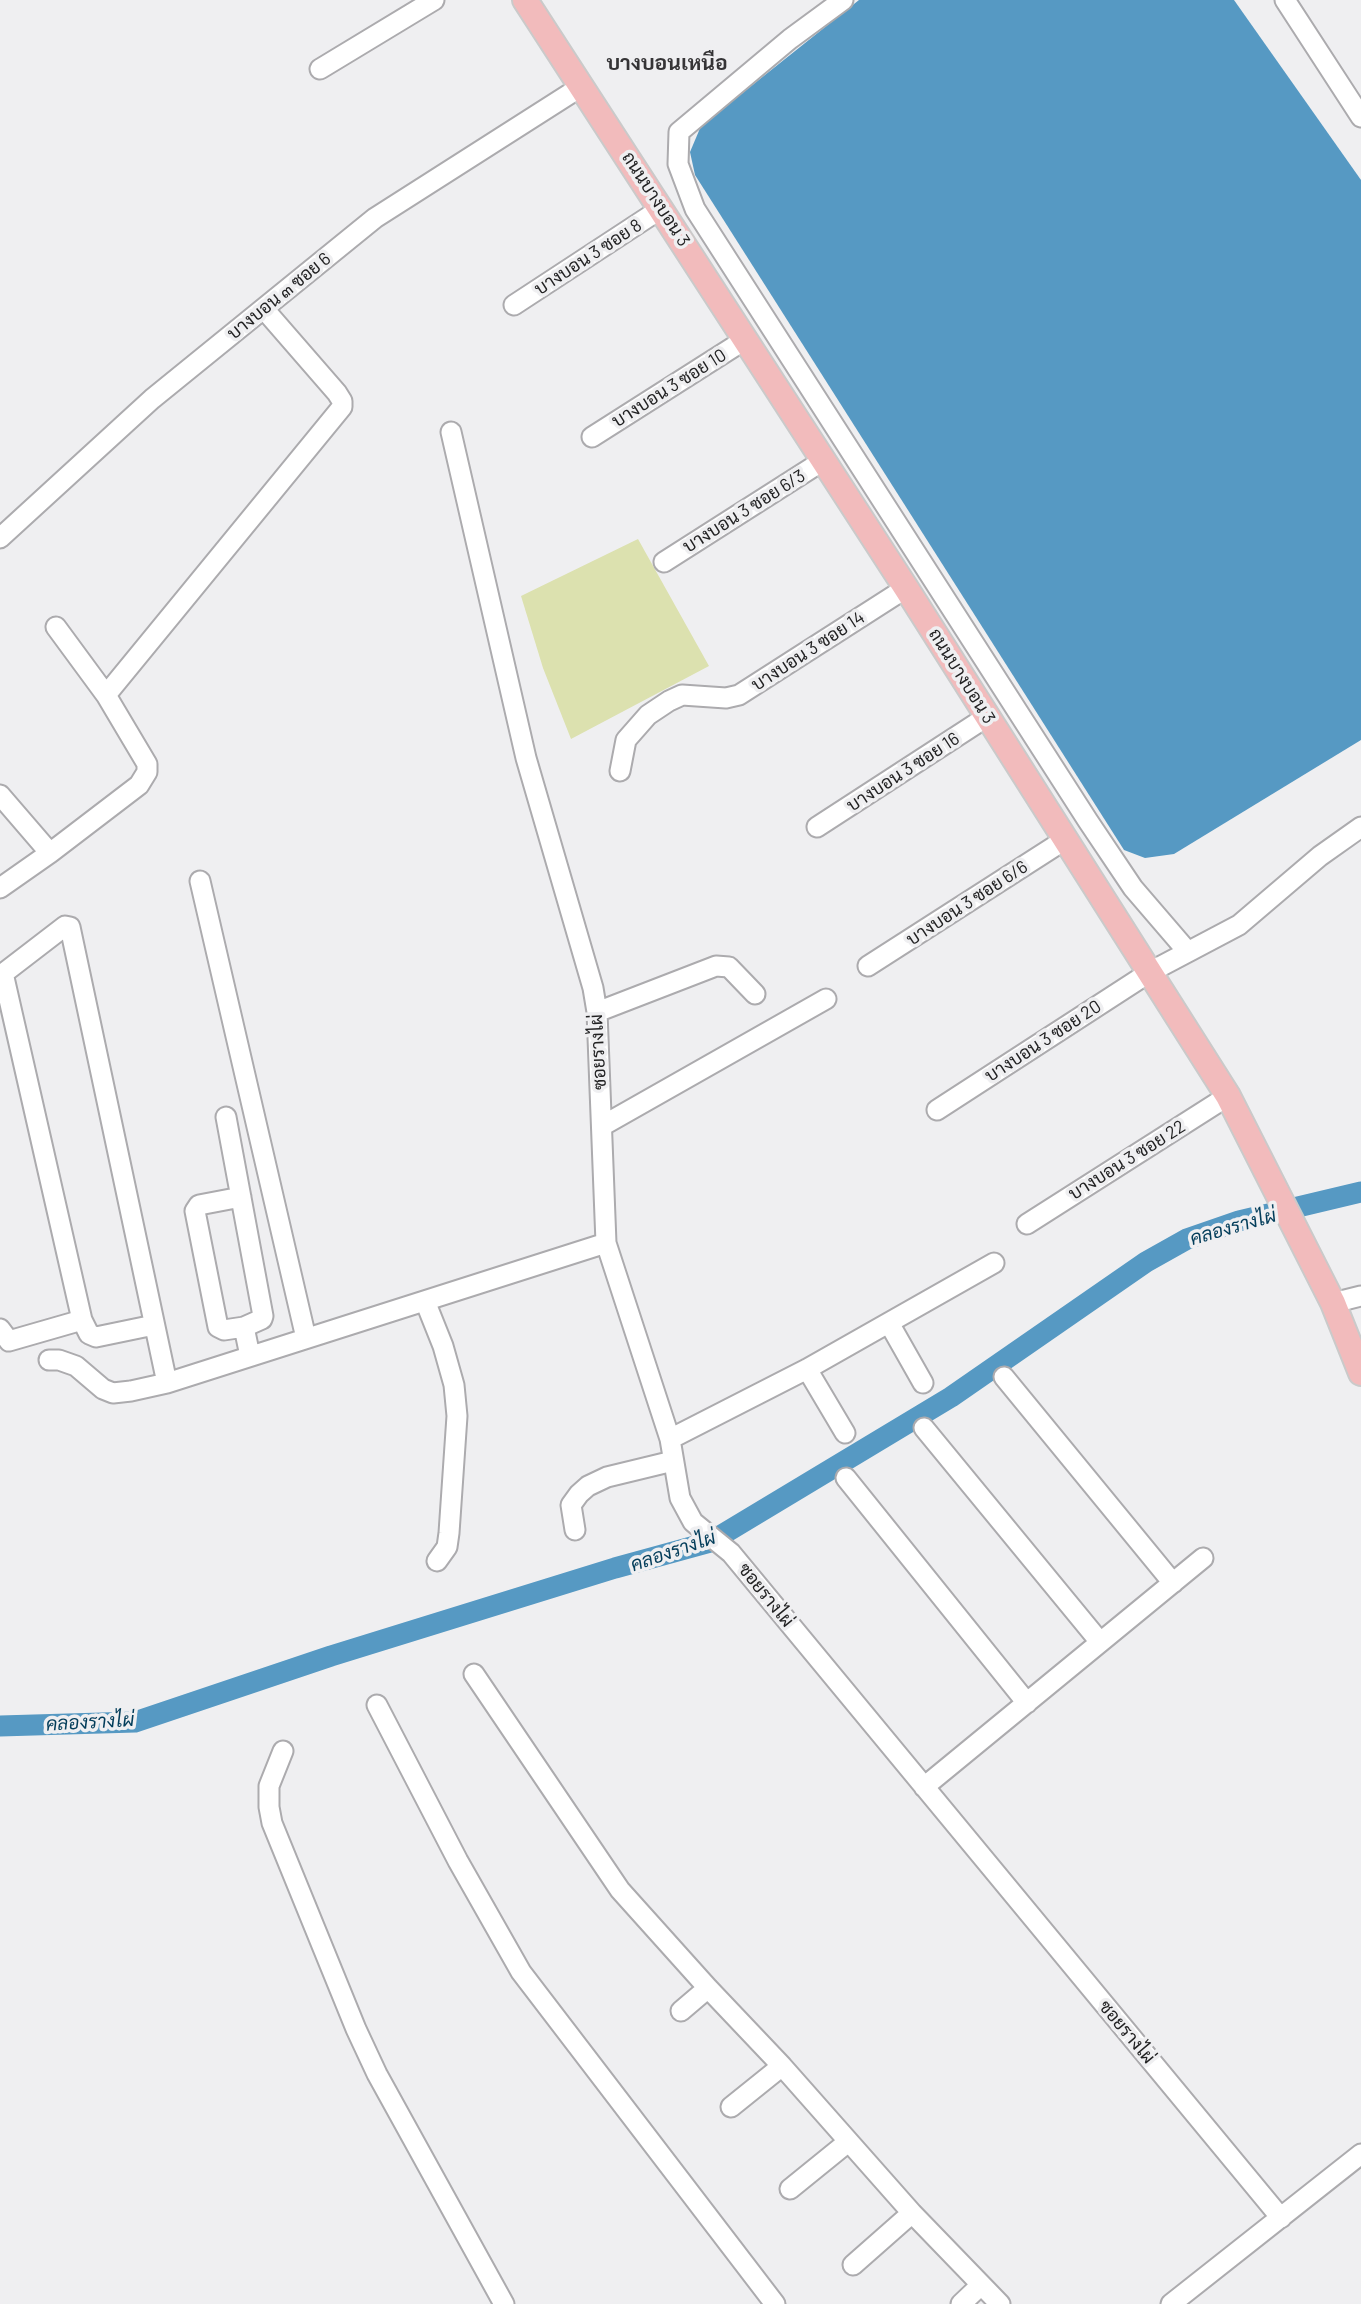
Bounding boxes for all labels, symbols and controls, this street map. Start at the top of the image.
district label: บางบอนเหนือ [606,50,728,76]
street label: ถนนบางบอน 3 [617,148,695,250]
street label: บางบอน 3 ซอย 8 [530,214,646,300]
street label: บางบอน ๓ ซอย 6 [223,248,335,344]
street label: บางบอน 3 ซอย 10 [608,344,730,432]
street label: บางบอน 3 ซอย 6/3 [679,465,809,557]
street label: บางบอน 3 ซอย 14 [747,606,869,696]
street label: ถนนบางบอน 3 [924,624,1000,728]
street label: บางบอน 3 ซอย 16 [843,728,963,816]
street label: บางบอน 3 ซอย 6/6 [902,856,1032,950]
street label: บางบอน 3 ซอย 20 [981,995,1105,1087]
street label: ซอยรางไผ่ [585,1014,611,1090]
street label: บางบอน 3 ซอย 22 [1065,1115,1189,1205]
water label: คลองรางไผ่ [1187,1204,1279,1250]
water label: คลองรางไผ่ [627,1526,719,1576]
street label: ซอยรางไผ่ [734,1559,798,1631]
water label: คลองรางไผ่ [45,1708,135,1736]
street label: ซอยรางไผ่ [1094,1996,1160,2068]

